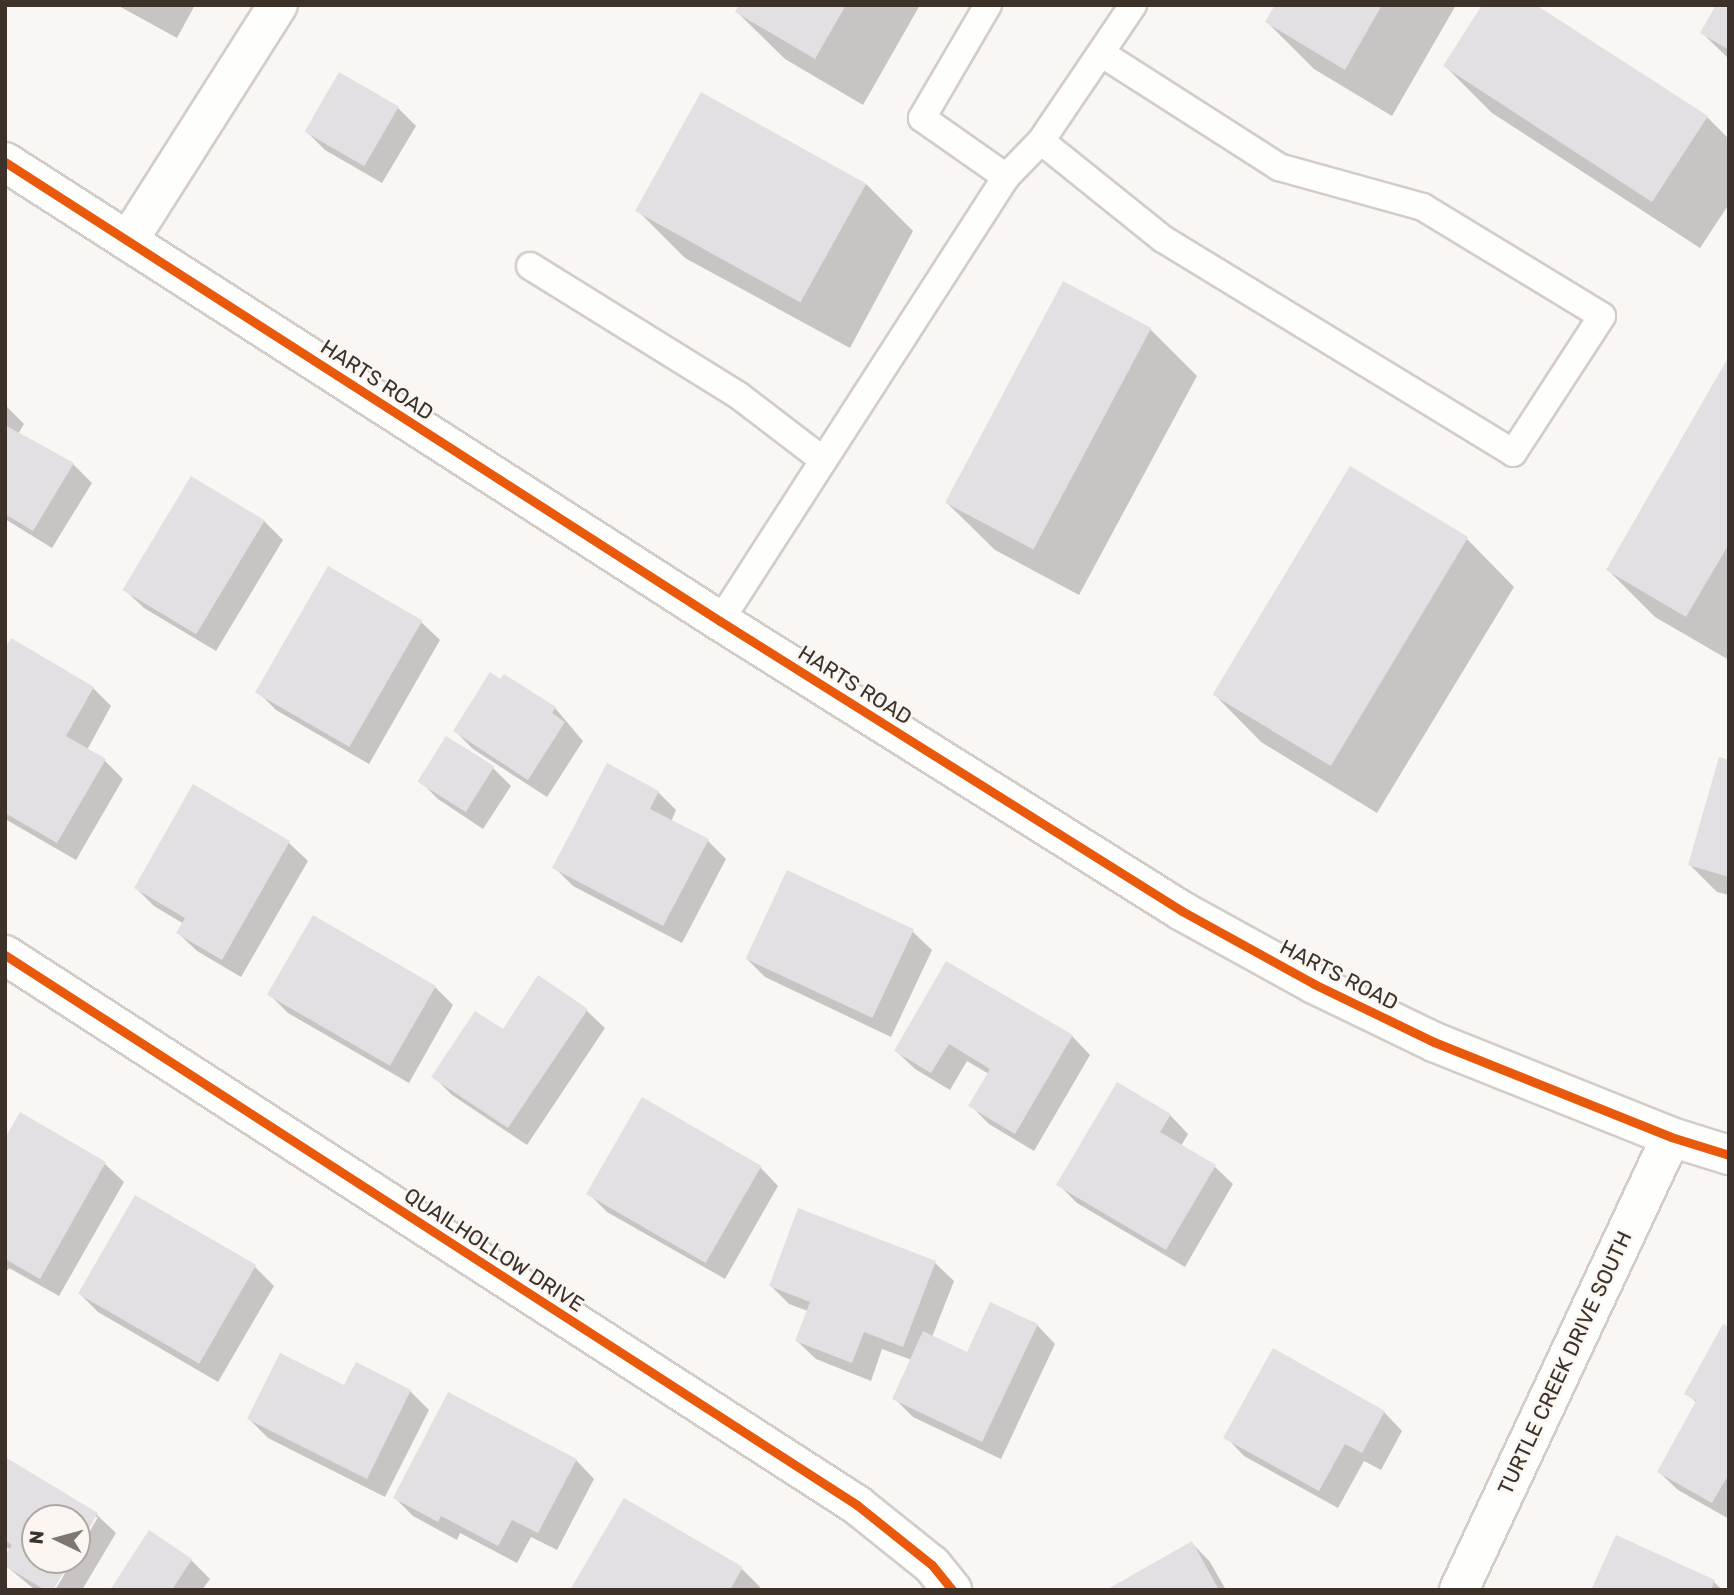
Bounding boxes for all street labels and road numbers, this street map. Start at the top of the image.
street label: HARTS ROAD [316,334,438,426]
street label: HARTS ROAD [794,640,916,730]
street label: HARTS ROAD [1276,934,1402,1016]
street label: QUAILHOLLOW DRIVE [399,1182,589,1318]
street label: TURTLE CREEK DRIVE SOUTH [1493,1227,1637,1499]

